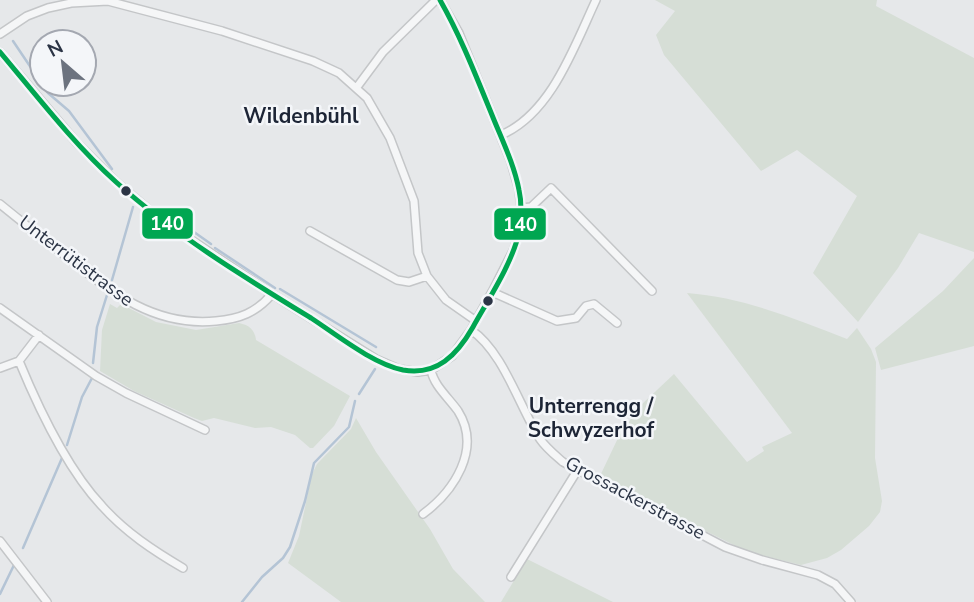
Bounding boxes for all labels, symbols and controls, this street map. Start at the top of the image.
north arrow [28,28,98,98]
text: N [43,34,68,64]
district label: Wildenbühl [243,102,359,130]
unlabelled marker [119,184,133,198]
line badge: 140 [141,207,194,240]
line badge: 140 [493,207,547,241]
street label: Unterrütistrasse [13,209,139,313]
text: 140 [150,211,184,237]
text: 140 [503,212,537,238]
unlabelled marker [481,294,495,308]
district label: Unterrengg / Schwyzerhof [528,392,654,444]
street label: Grossackerstrasse [560,450,710,546]

